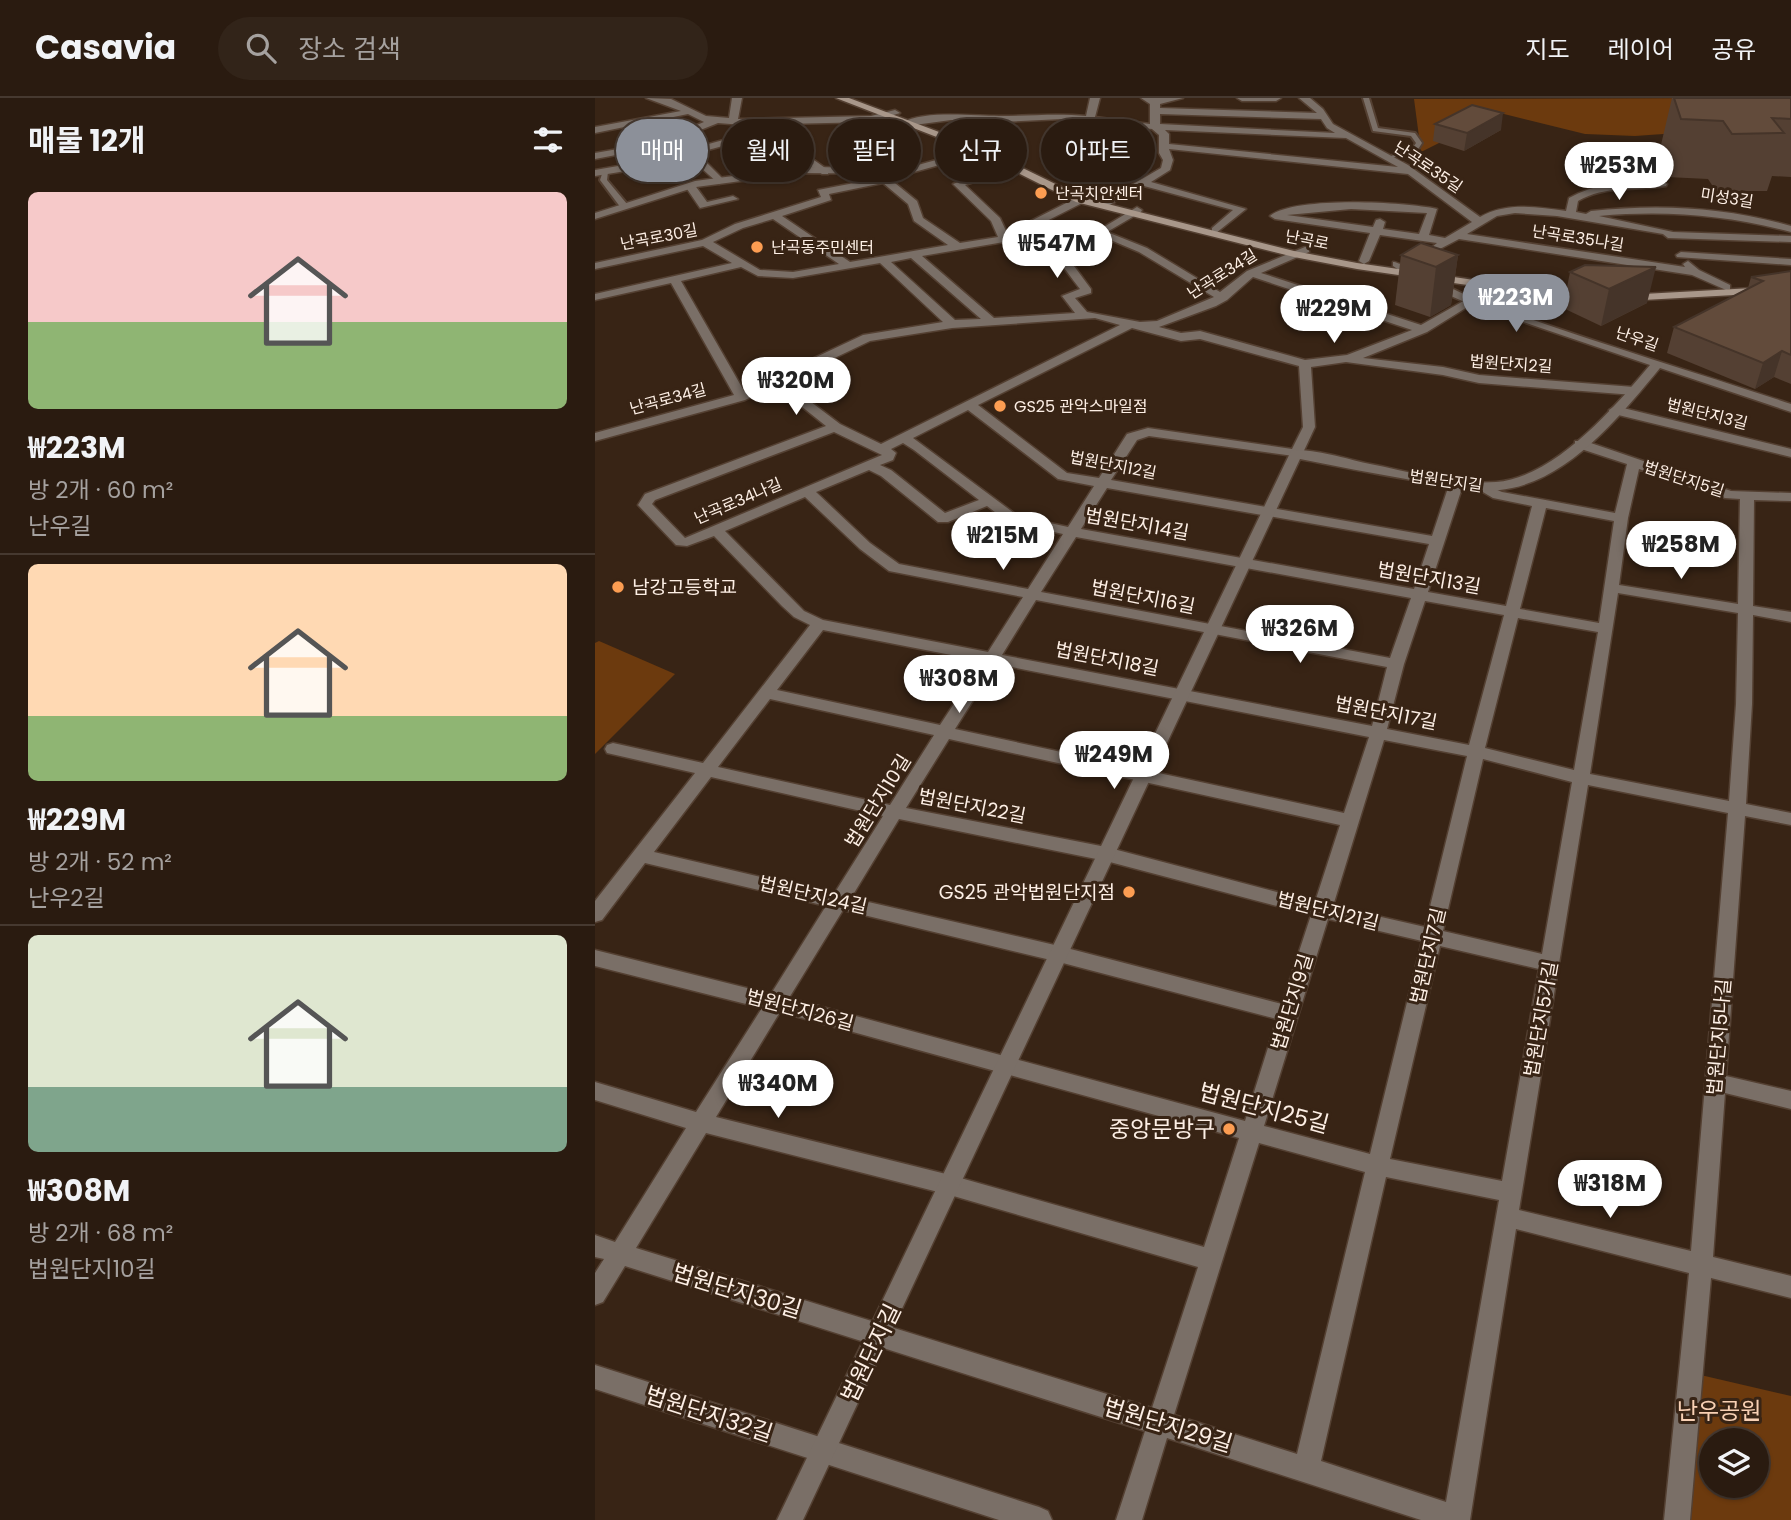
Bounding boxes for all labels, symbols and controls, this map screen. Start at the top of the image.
search box [218,17,708,80]
text: Casavia [35,24,176,71]
icon: search [242,29,280,67]
text: 장소 검색 [298,31,401,67]
text: 지도 [1525,33,1570,66]
text: 레이어 [1608,33,1674,66]
text: 공유 [1712,33,1756,66]
text: 매물 12개 [28,119,146,162]
chip: 매매 [616,119,708,182]
chip: 월세 [722,119,814,182]
chip: 필터 [828,119,921,182]
chip: 신규 [935,119,1027,182]
chip: 아파트 [1041,119,1155,182]
icon: filters [529,121,567,159]
street label: 난곡로35길 [1389,136,1467,198]
pin: ₩253M [1570,142,1668,202]
text: ₩253M [1581,149,1657,181]
place label: 난곡치안센터 [1055,182,1143,205]
street label: 미성3길 [1699,182,1755,214]
marker: 난곡치안센터 [1033,185,1049,201]
street label: 난곡로30길 [618,218,700,256]
street label: 난곡로35나길 [1530,219,1626,257]
pin: ₩547M [1008,220,1106,280]
street label: 난곡로 [1283,224,1331,256]
text: ₩547M [1018,227,1096,259]
place label: 난곡동주민센터 [771,236,874,259]
icon: home [235,238,361,364]
marker: 난곡동주민센터 [749,239,765,255]
street label: 난곡로34길 [1183,243,1261,305]
pin: ₩223M [1467,274,1565,334]
text: ₩223M [1479,281,1553,313]
pin: ₩229M [1285,286,1383,345]
text: ₩229M [1296,292,1372,324]
street label: 난우길 [1612,321,1662,357]
street label: 법원단지2길 [1469,350,1553,378]
pin: ₩320M [747,358,845,417]
text: ₩320M [758,364,834,396]
street label: 난곡로34길 [627,378,709,420]
street label: 법원단지3길 [1664,393,1750,435]
place label: GS25 관악스마일점 [1014,395,1148,418]
marker: GS25 관악스마일점 [992,398,1008,414]
text: ₩223M [28,426,126,469]
street label: 법원단지12길 [1068,445,1158,485]
street label: 법원단지5길 [1641,455,1727,503]
street label: 법원단지길 [1408,464,1484,498]
street label: 난곡로34나길 [691,472,785,530]
text: 방 2개 · 60 m² [28,474,173,506]
street label: 법원단지14길 [1083,502,1191,546]
text: 난우길 [28,510,91,542]
pin: ₩215M [954,512,1052,572]
text: ₩215M [967,519,1039,551]
pin: ₩258M [1632,522,1730,581]
text: ₩258M [1642,528,1720,560]
street label: 법원단지13길 [1375,556,1483,600]
place label: 남강고등학교 [632,574,737,601]
street label: 법원단지16길 [1089,574,1197,620]
marker: 남강고등학교 [610,579,626,595]
pin: ₩326M [1251,606,1349,665]
icon: home [235,610,361,736]
text: ₩326M [1262,612,1338,644]
street label: 법원단지18길 [1053,636,1161,682]
pin: ₩308M [910,656,1008,715]
text: ₩308M [920,662,998,694]
street label: 법원단지17길 [1332,690,1440,736]
pin: ₩249M [1065,732,1163,791]
text: ₩249M [1075,738,1153,770]
street label: 법원단지10길 [839,749,917,853]
street label: 법원단지22길 [916,782,1028,830]
text: ₩229M [28,798,126,841]
text: 방 2개 · 52 m² [28,846,172,878]
street label: 법원단지24길 [756,869,870,921]
place label: GS25 관악법원단지점 [939,879,1115,906]
text: 난우2길 [28,882,105,914]
marker: GS25 관악법원단지점 [1121,884,1137,900]
street label: 법원단지21길 [1274,885,1382,937]
street label: 법원단지7길 [1404,905,1452,1007]
street label: 법원단지9길 [1265,951,1319,1053]
street label: 법원단지5가길 [1518,959,1564,1079]
street label: 법원단지5나길 [1700,978,1738,1096]
icon: home [235,981,361,1107]
street label: 법원단지26길 [743,983,857,1037]
pin: ₩340M [729,1060,827,1120]
text: ₩340M [738,1067,818,1099]
street label: 법원단지25길 [1195,1075,1333,1141]
place label: 중앙문방구 [1109,1113,1215,1145]
marker: 중앙문방구 [1221,1121,1237,1137]
pin: ₩318M [1561,1160,1659,1220]
text: ₩318M [1574,1167,1646,1199]
text: ₩308M [28,1169,130,1212]
text: 방 2개 · 68 m² [28,1217,173,1249]
text: 법원단지10길 [28,1253,156,1285]
street label: 법원단지30길 [668,1256,806,1326]
street label: 법원단지길 [833,1298,909,1408]
street label: 법원단지32길 [641,1378,777,1450]
street label: 법원단지29길 [1099,1390,1237,1460]
park label: 난우공원 [1677,1395,1761,1427]
map controls [1699,1428,1769,1498]
button: layers [1699,1428,1769,1498]

